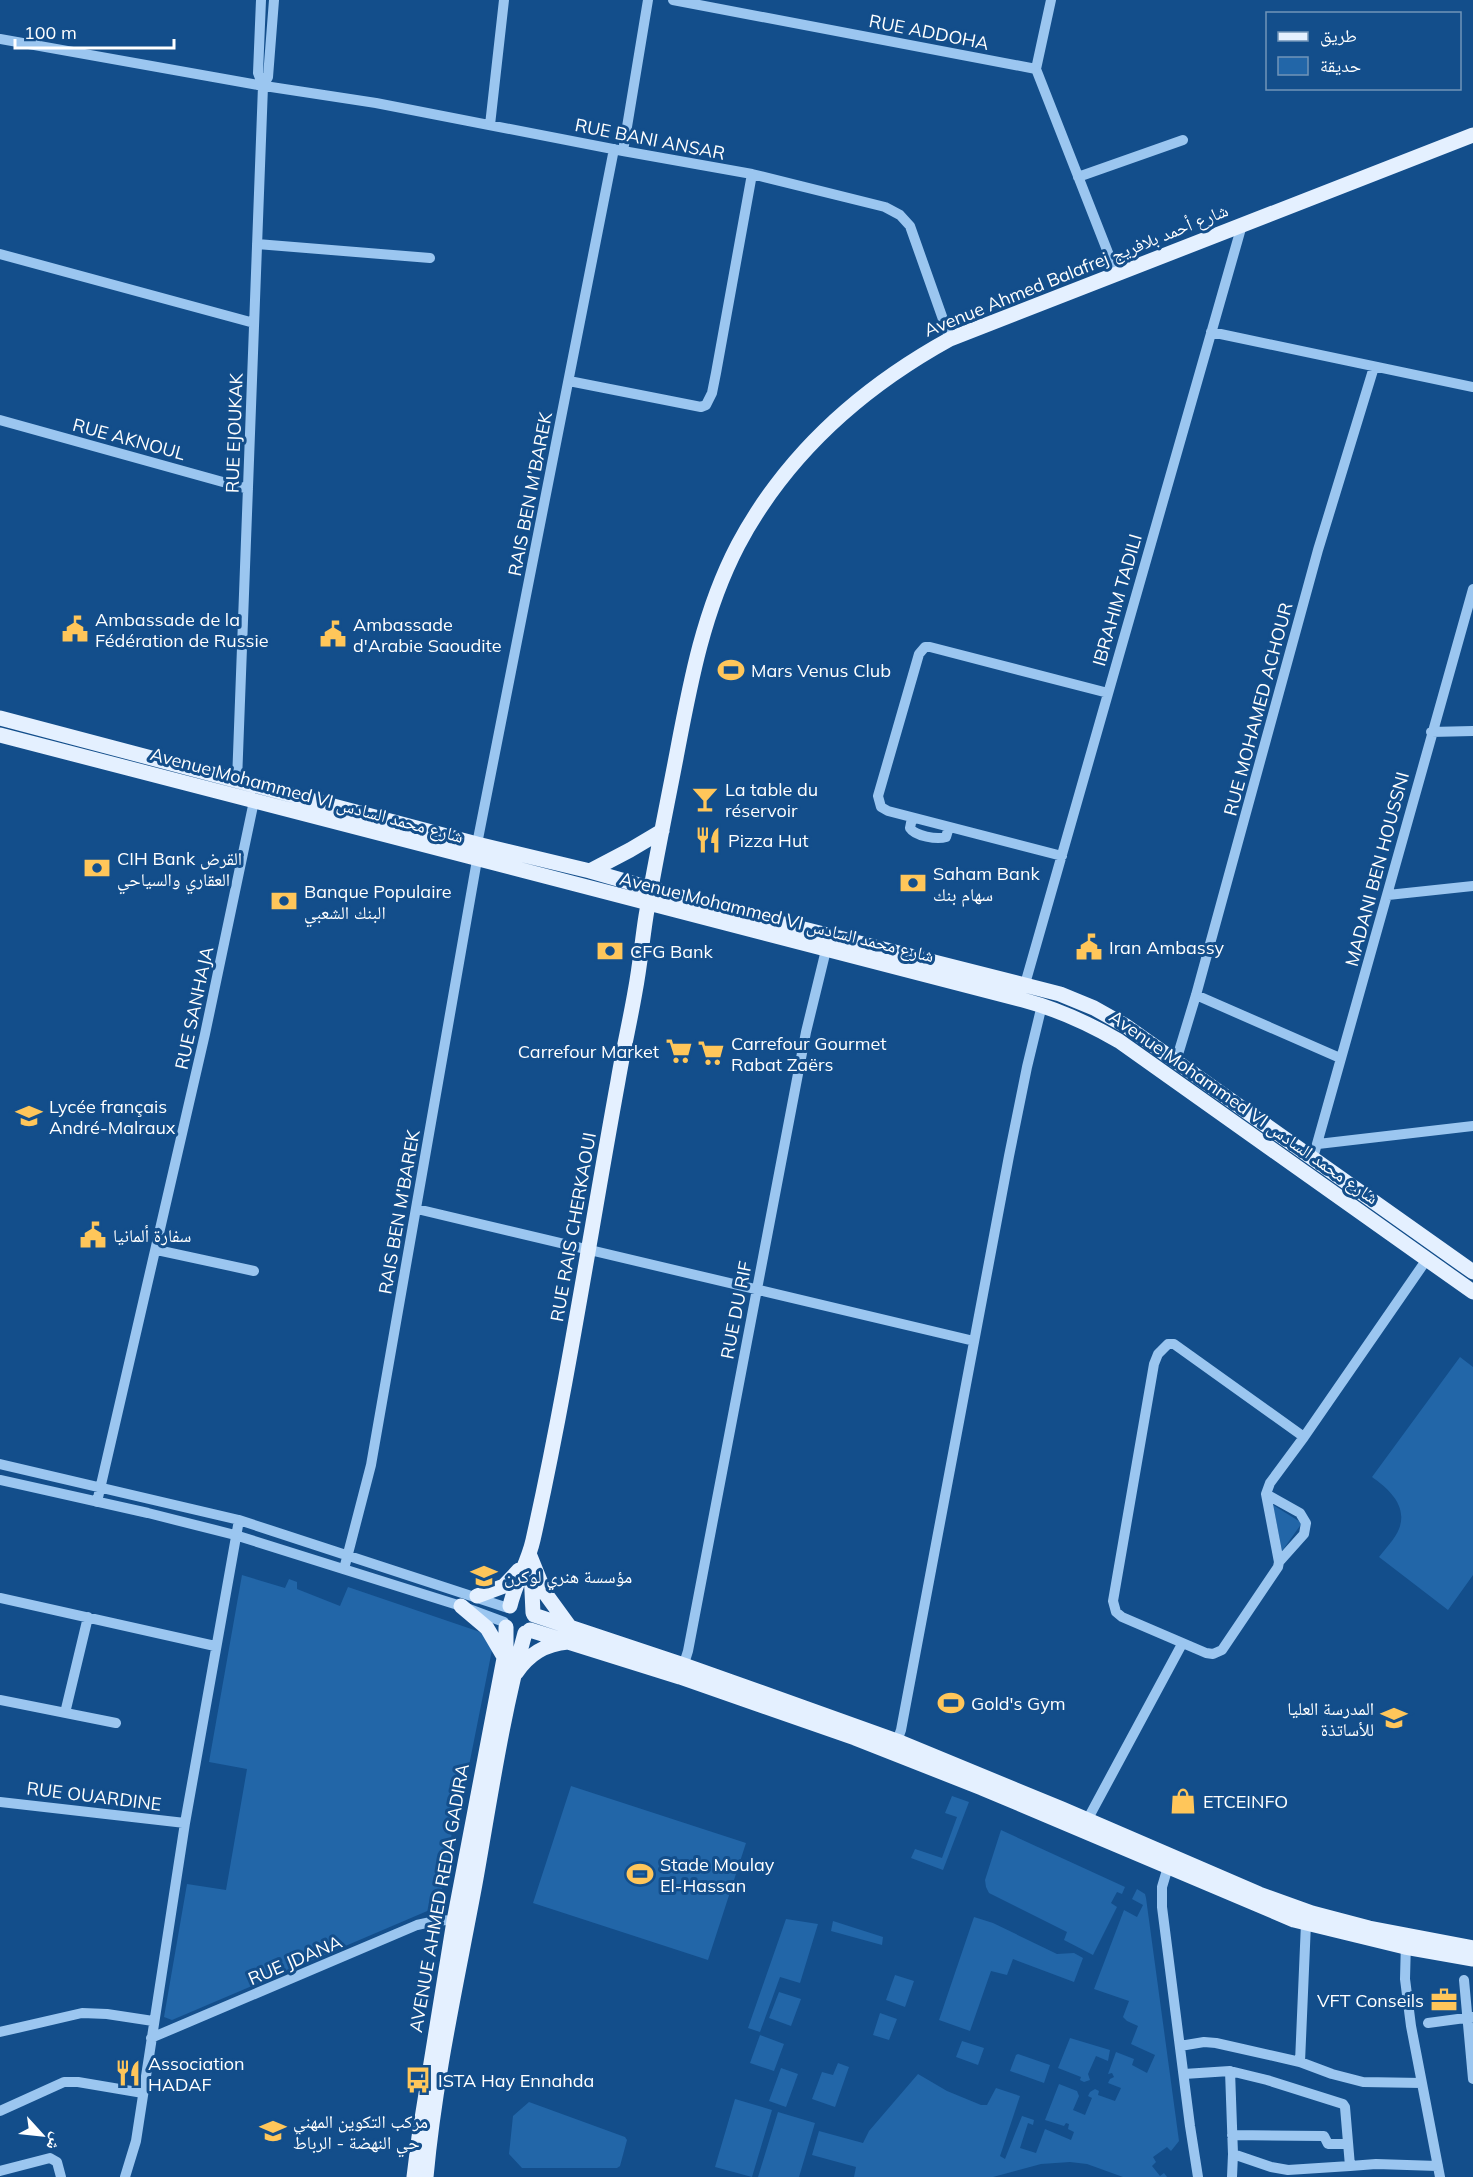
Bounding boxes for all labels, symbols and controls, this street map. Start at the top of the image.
street label: RUE ADDOHA [867,9,991,55]
scale bar [15,12,174,50]
legend [1266,12,1461,90]
text: 100 m [24,21,77,44]
text: طريق [1320,24,1357,47]
text: حديقة [1320,54,1361,77]
street label: RUE BANI ANSAR [573,113,727,165]
street label: Avenue Ahmed Balafrej شارع أحمد بلافريج [921,198,1232,343]
street label: RUE EJOUKAK [220,372,248,493]
street label: RAIS BEN M’BAREK [503,410,557,578]
street label: RUE AKNOUL [70,413,188,465]
street label: IBRAHIM TADILI [1087,531,1147,669]
street label: RUE MOHAMED ACHOUR [1218,600,1298,818]
place label: Ambassade de la Fédération de Russie [95,608,269,652]
place label: Ambassade d'Arabie Saoudite [353,613,502,657]
public building icon: Ambassade de la Fédération de Russie [60,614,90,644]
public building icon: Ambassade d'Arabie Saoudite [318,619,348,649]
sports icon: Mars Venus Club [716,655,746,685]
place label: Mars Venus Club [751,659,891,682]
street label: Avenue Mohammed VI شارع محمد السادس [148,742,466,848]
street label: MADANI BEN HOUSSNI [1340,769,1414,969]
place label: La table du réservoir [725,778,818,822]
bar icon: La table du réservoir [690,784,720,814]
restaurant icon: Pizza Hut [693,825,723,855]
place label: Pizza Hut [728,829,809,852]
place label: CIH Bank القرض العقاري والسياحي [117,847,242,894]
bank icon: CIH Bank القرض العقاري والسياحي [82,853,112,883]
place label: Saham Bank سهام بنك [933,862,1040,907]
street label: Avenue Mohammed VI شارع محمد السادس [617,867,937,967]
bank icon: Saham Bank سهام بنك [898,868,928,898]
place label: Banque Populaire البنك الشعبي [304,880,452,927]
bank icon: Banque Populaire البنك الشعبي [269,886,299,916]
public building icon: Iran Ambassy [1074,932,1104,962]
bank icon: CFG Bank [595,936,625,966]
place label: Iran Ambassy [1109,936,1224,959]
place label: CFG Bank [630,940,714,963]
street label: RUE SANHAJA [170,944,218,1072]
street label: Avenue Mohammed VI شارع محمد السادس [1105,1005,1383,1209]
place label: Carrefour Gourmet Rabat Zaërs [731,1032,887,1076]
supermarket icon: Carrefour Market [664,1036,694,1066]
supermarket icon: Carrefour Gourmet Rabat Zaërs [696,1038,726,1068]
place label: Carrefour Market [518,1040,659,1063]
place label: Lycée français André-Malraux [49,1095,176,1139]
school or university icon: Lycée français André-Malraux [14,1101,44,1131]
street label: RAIS BEN M’BAREK [373,1128,425,1296]
street label: RUE RAIS CHERKAOUI [545,1131,601,1323]
public building icon: سفارة ألمانيا [78,1220,108,1250]
place label: سفارة ألمانيا [113,1224,191,1247]
street label: RUE DU RIF [715,1259,757,1361]
school or university icon: مؤسسة هنري لوكرن [469,1561,499,1591]
place label: مؤسسة هنري لوكرن [504,1565,632,1591]
sports icon: Gold's Gym [936,1688,966,1718]
place label: Gold's Gym [971,1692,1066,1715]
place label: المدرسة العليا للأساتذة [1287,1697,1374,1741]
school or university icon: المدرسة العليا للأساتذة [1379,1703,1409,1733]
street label: AVENUE AHMED REDA GADIRA [404,1762,474,2034]
street label: RUE OUARDINE [25,1776,163,1816]
shop icon: ETCEINFO [1168,1786,1198,1816]
place label: ETCEINFO [1203,1790,1288,1813]
place label: Stade Moulay El-Hassan [660,1853,775,1897]
sports icon: Stade Moulay El-Hassan [625,1859,655,1889]
street label: RUE JDANA [245,1930,345,1990]
office icon: VFT Conseils [1429,1985,1459,2015]
place label: VFT Conseils [1317,1989,1424,2012]
place label: Association HADAF [148,2052,245,2096]
restaurant icon: Association HADAF [113,2058,143,2088]
bus stop icon: ISTA Hay Ennahda [403,2065,433,2095]
place label: ISTA Hay Ennahda [438,2069,594,2092]
north arrow [12,2105,72,2165]
place label: مركب التكوين المهني حي النهضة - الرباط [293,2110,428,2157]
school or university icon: مركب التكوين المهني حي النهضة - الرباط [258,2116,288,2146]
text: ش [43,2130,68,2154]

